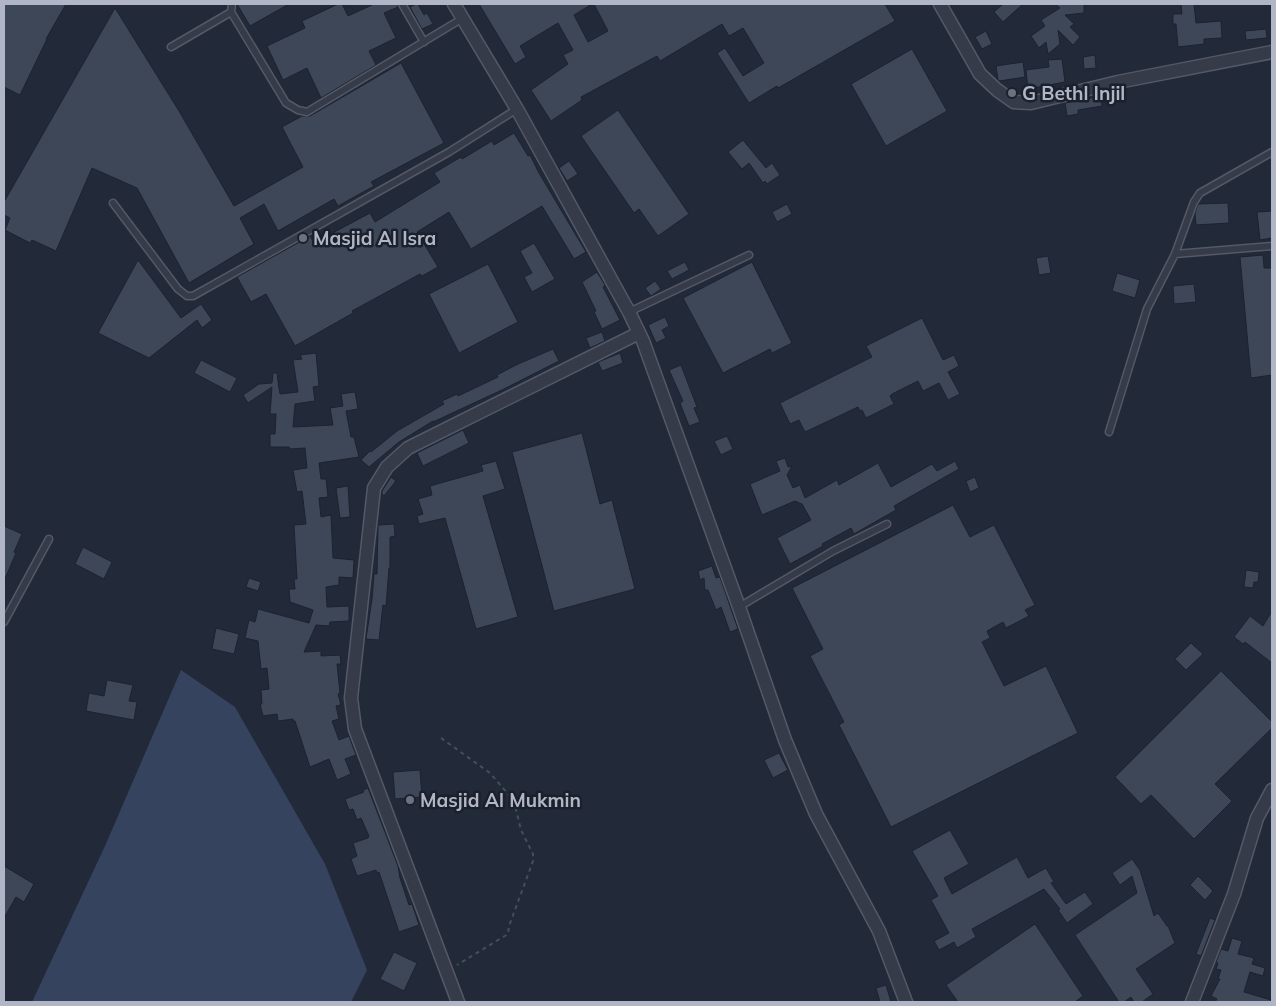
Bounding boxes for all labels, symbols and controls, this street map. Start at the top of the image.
place label: G Bethl Injil [1022,81,1125,105]
marker: G Bethl Injil [1006,87,1018,99]
place label: Masjid Al Isra [313,226,436,250]
marker: Masjid Al Isra [297,232,309,244]
place label: Masjid Al Mukmin [420,788,581,812]
marker: Masjid Al Mukmin [404,794,416,806]

